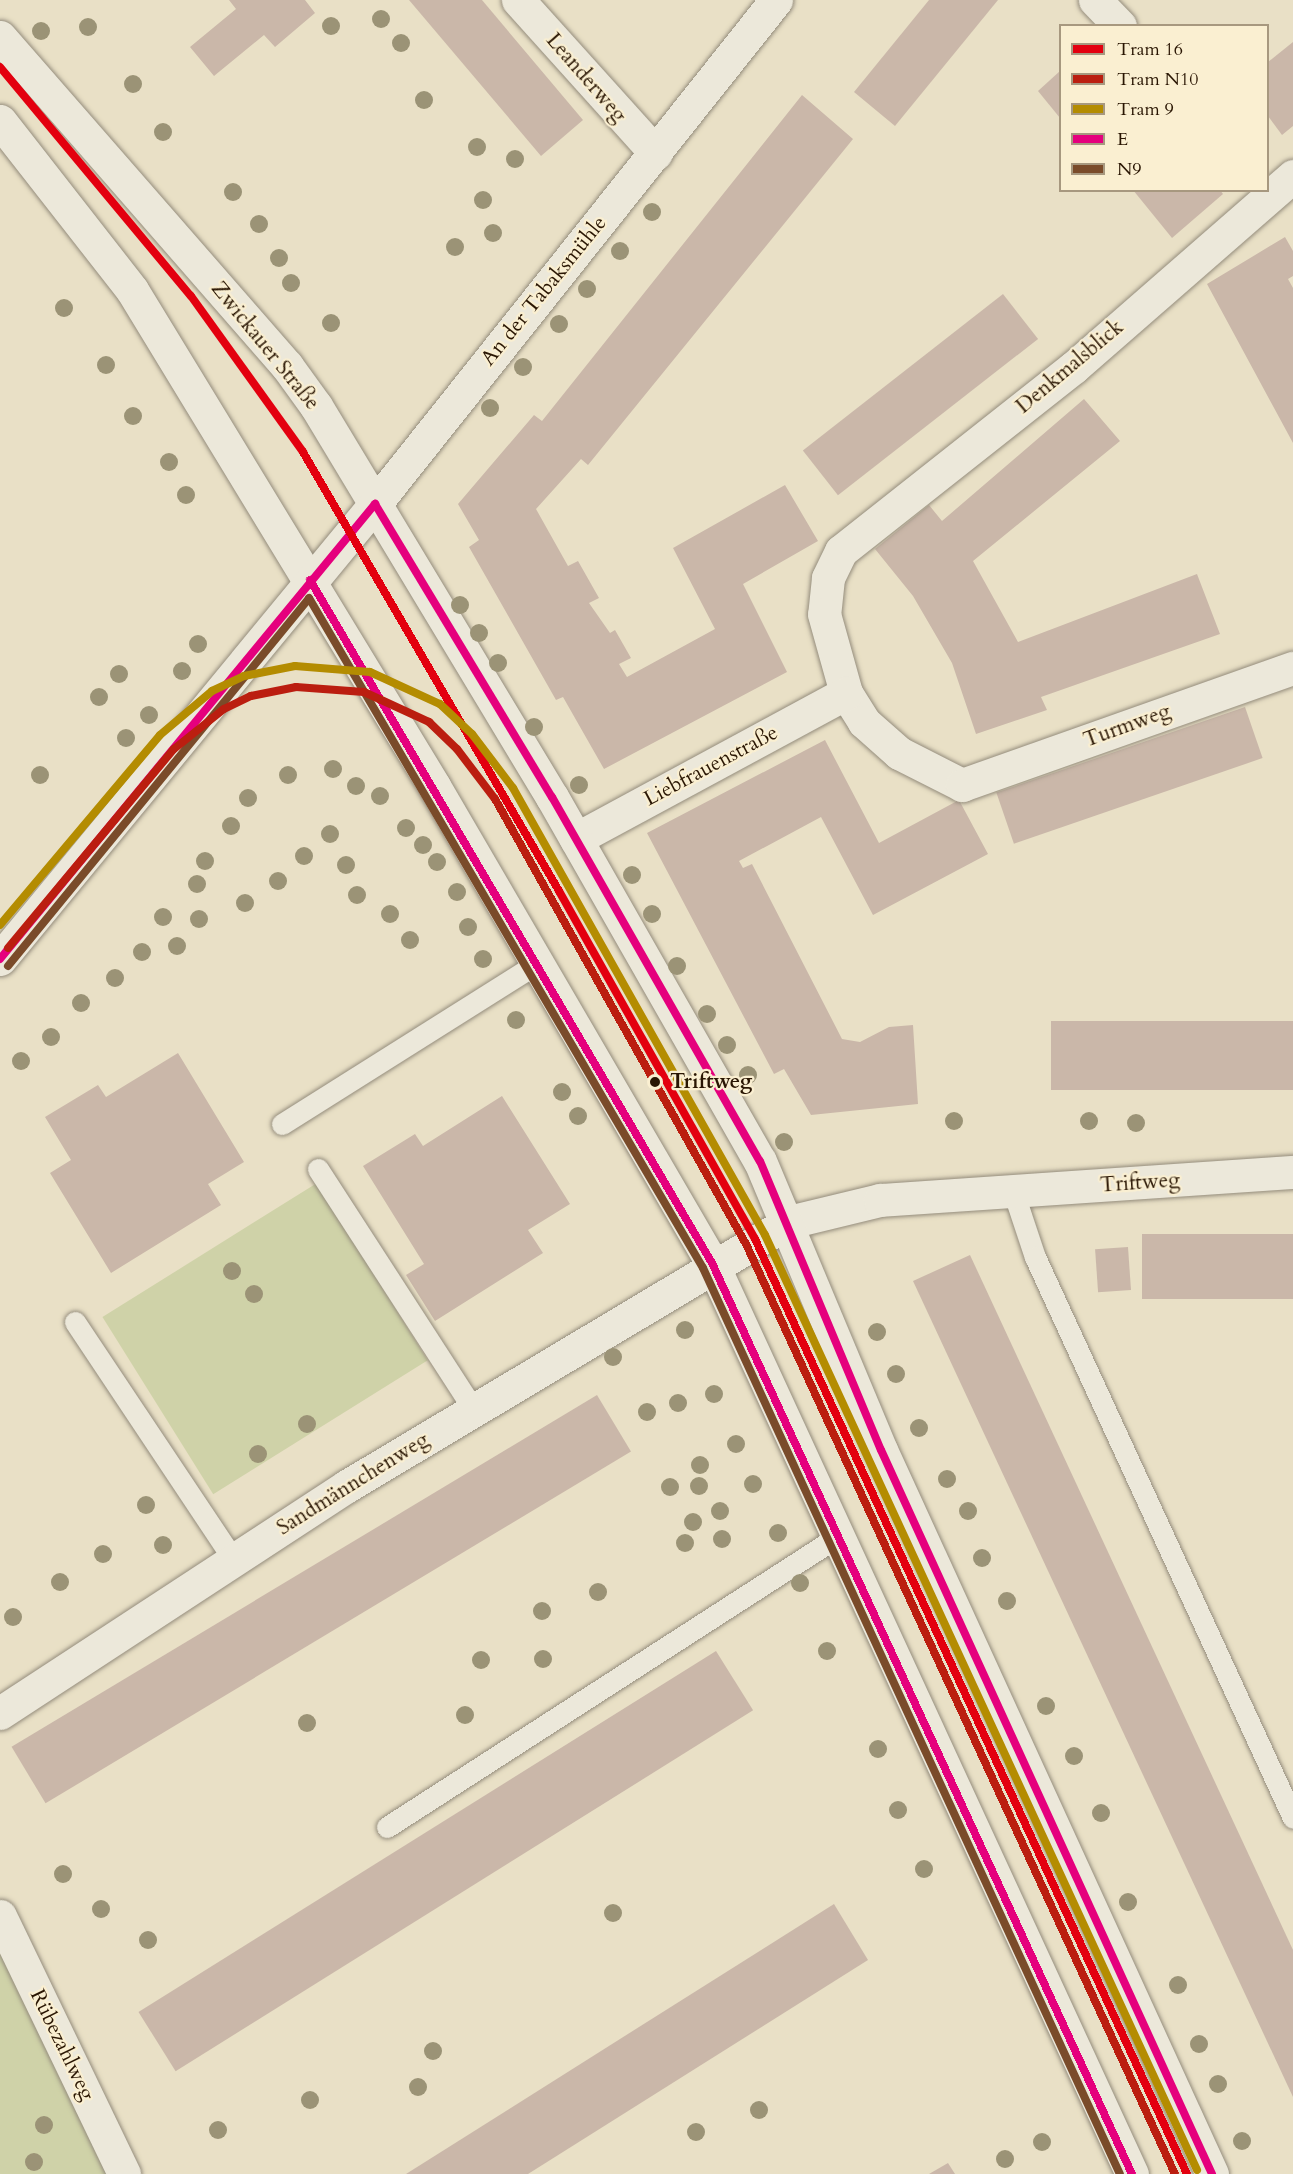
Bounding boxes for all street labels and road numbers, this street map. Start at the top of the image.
street label: Leanderweg [540,28,632,128]
street label: An der Tabaksmühle [476,211,612,371]
street label: Zwickauer Straße [206,277,324,415]
street label: Denkmalsblick [1011,315,1129,419]
street label: Turmweg [1080,699,1174,753]
street label: Liebfrauenstraße [640,720,782,812]
street label: Triftweg [1099,1168,1181,1198]
street label: Sandmännchenweg [272,1427,434,1541]
street label: Rübezahlweg [24,1985,100,2105]

